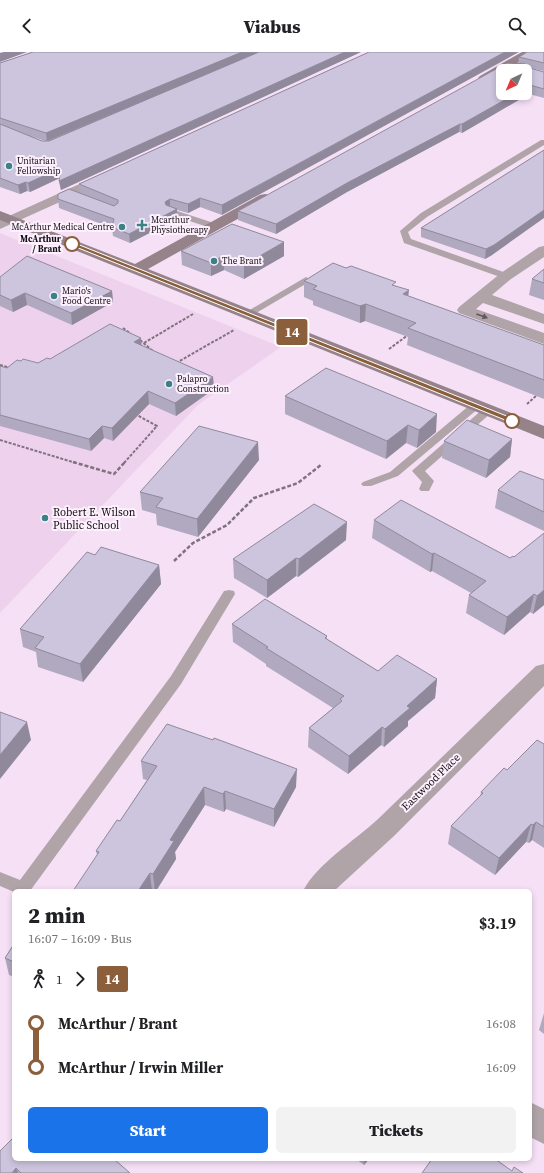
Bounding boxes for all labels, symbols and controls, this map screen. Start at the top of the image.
text: Viabus [244,14,300,39]
icon: back [16,15,38,37]
icon: search [506,15,528,37]
north arrow [496,64,532,100]
map controls [496,64,532,100]
place label: Unitarian Fellowship [17,155,61,177]
marker: Unitarian Fellowship [4,161,14,171]
place label: Mcarthur Physiotherapy [151,214,209,236]
marker: Mcarthur Physiotherapy [136,219,148,231]
place label: McArthur Medical Centre [11,221,114,233]
marker: McArthur Medical Centre [117,222,127,232]
place label: McArthur / Brant [20,233,62,255]
marker: McArthur / Brant [64,236,80,252]
place label: The Brant [222,255,262,267]
marker: The Brant [209,256,219,266]
place label: Mario's Food Centre [62,285,111,307]
marker: Mario's Food Centre [49,291,59,301]
one-way arrow [476,313,488,319]
line badge: 14 [274,319,310,345]
text: 14 [284,322,300,342]
place label: Palapro Construction [177,373,230,395]
marker: Palapro Construction [164,379,174,389]
unlabelled marker [504,413,520,429]
place label: Robert E. Wilson Public School [53,505,136,533]
marker: Robert E. Wilson Public School [40,513,50,523]
street label: Eastwood Place [398,750,464,814]
text: 2 min [28,900,85,930]
text: $3.19 [479,913,516,934]
text: 16:07 – 16:09 · Bus [28,930,132,947]
icon: walk [28,968,50,990]
icon: forward [69,968,91,990]
text: 14 [105,969,120,989]
text: 1 [56,971,63,988]
text: McArthur / Brant [58,1013,177,1034]
text: 16:08 [486,1015,516,1032]
text: McArthur / Irwin Miller [58,1057,223,1078]
text: 16:09 [486,1059,516,1076]
button: Start [28,1107,268,1153]
button: Tickets [276,1107,516,1153]

